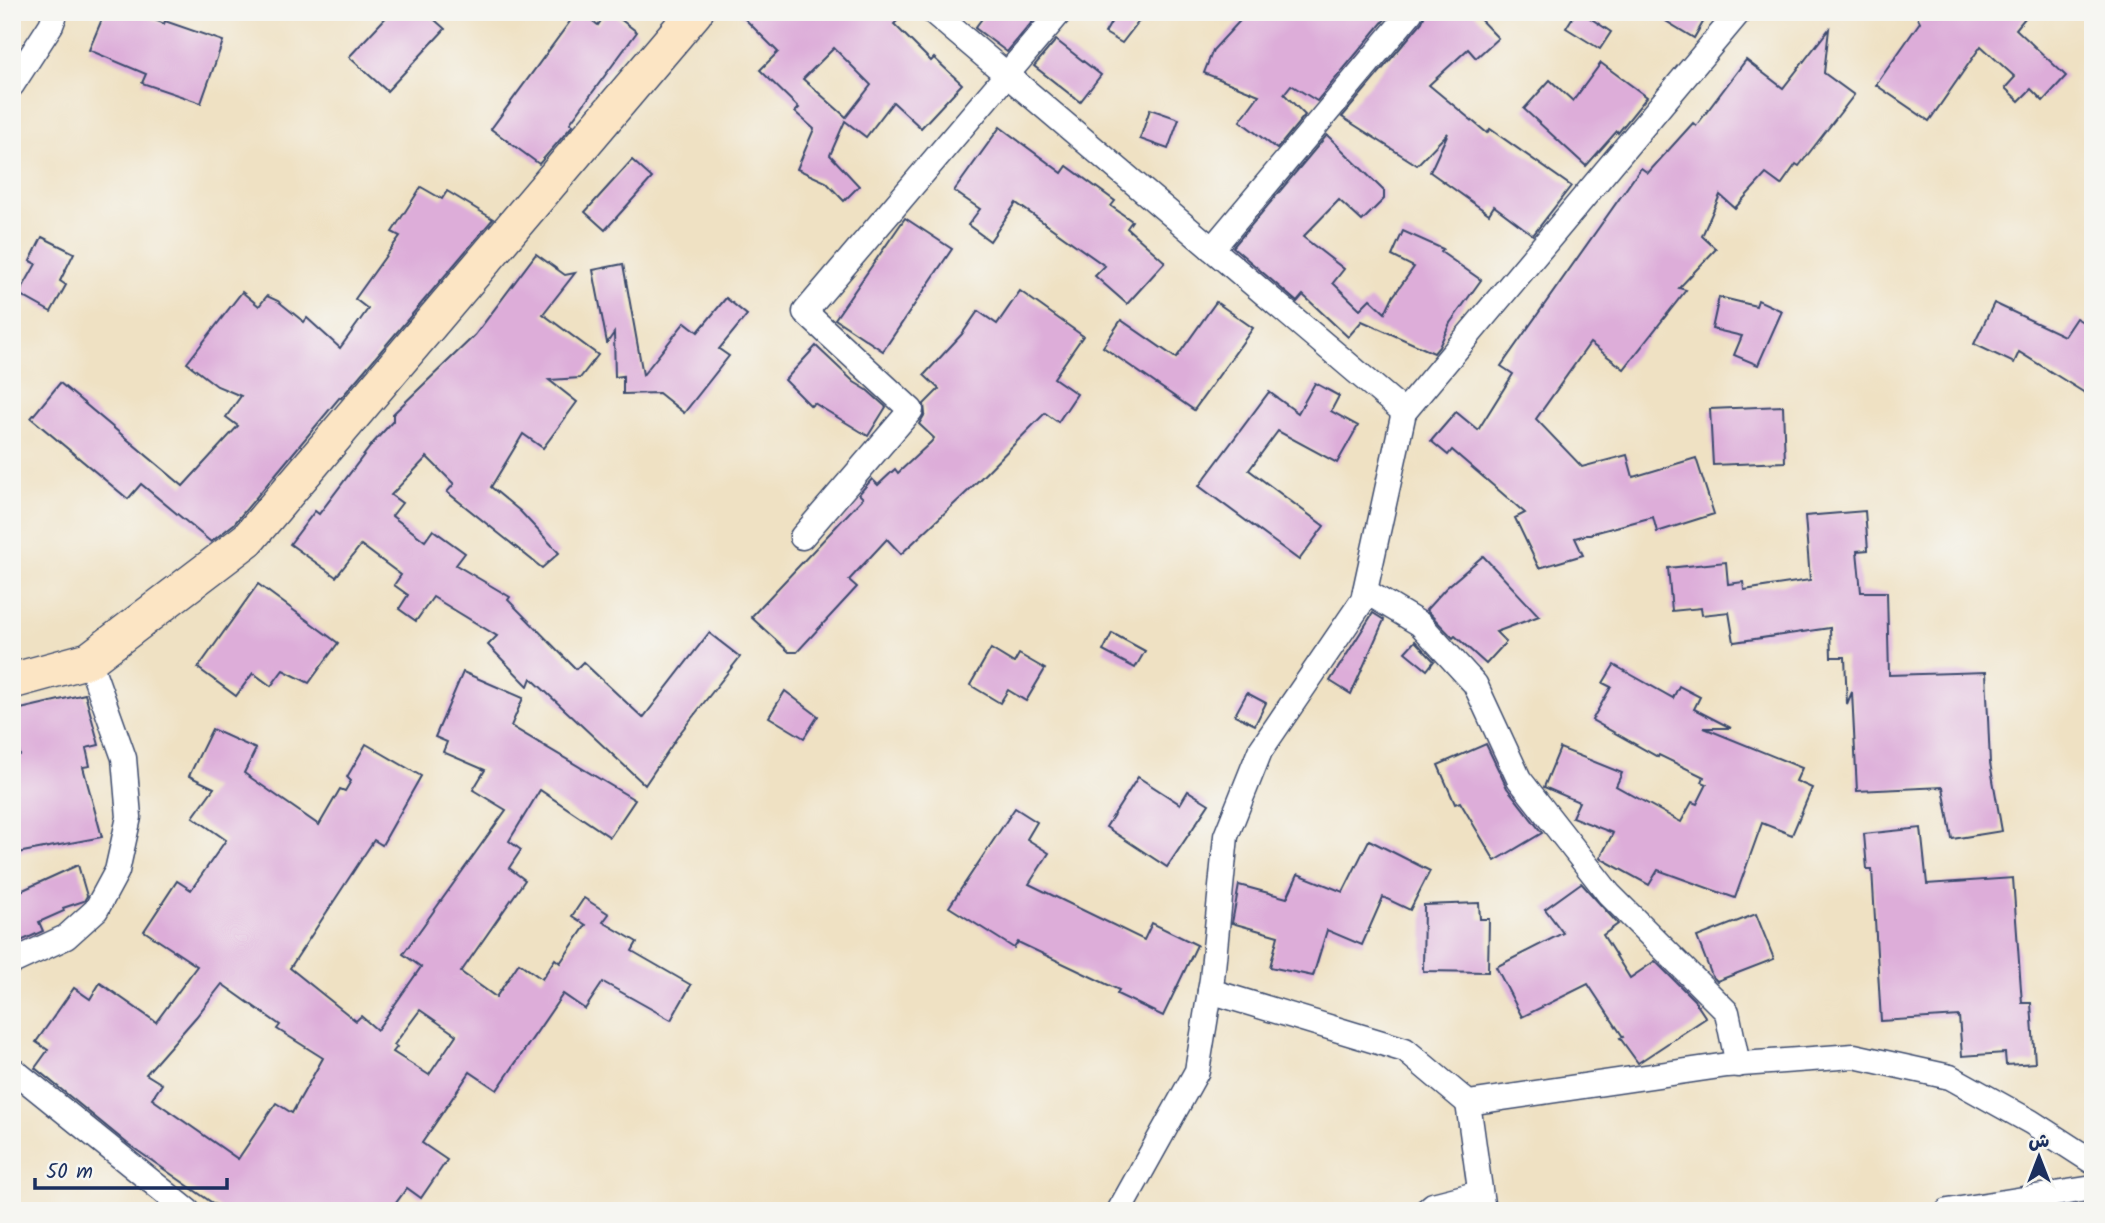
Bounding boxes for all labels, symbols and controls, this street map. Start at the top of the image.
north arrow [2004,1122,2074,1192]
text: ش [2029,1127,2050,1157]
scale bar [35,1146,228,1190]
text: 50 m [46,1156,93,1189]

